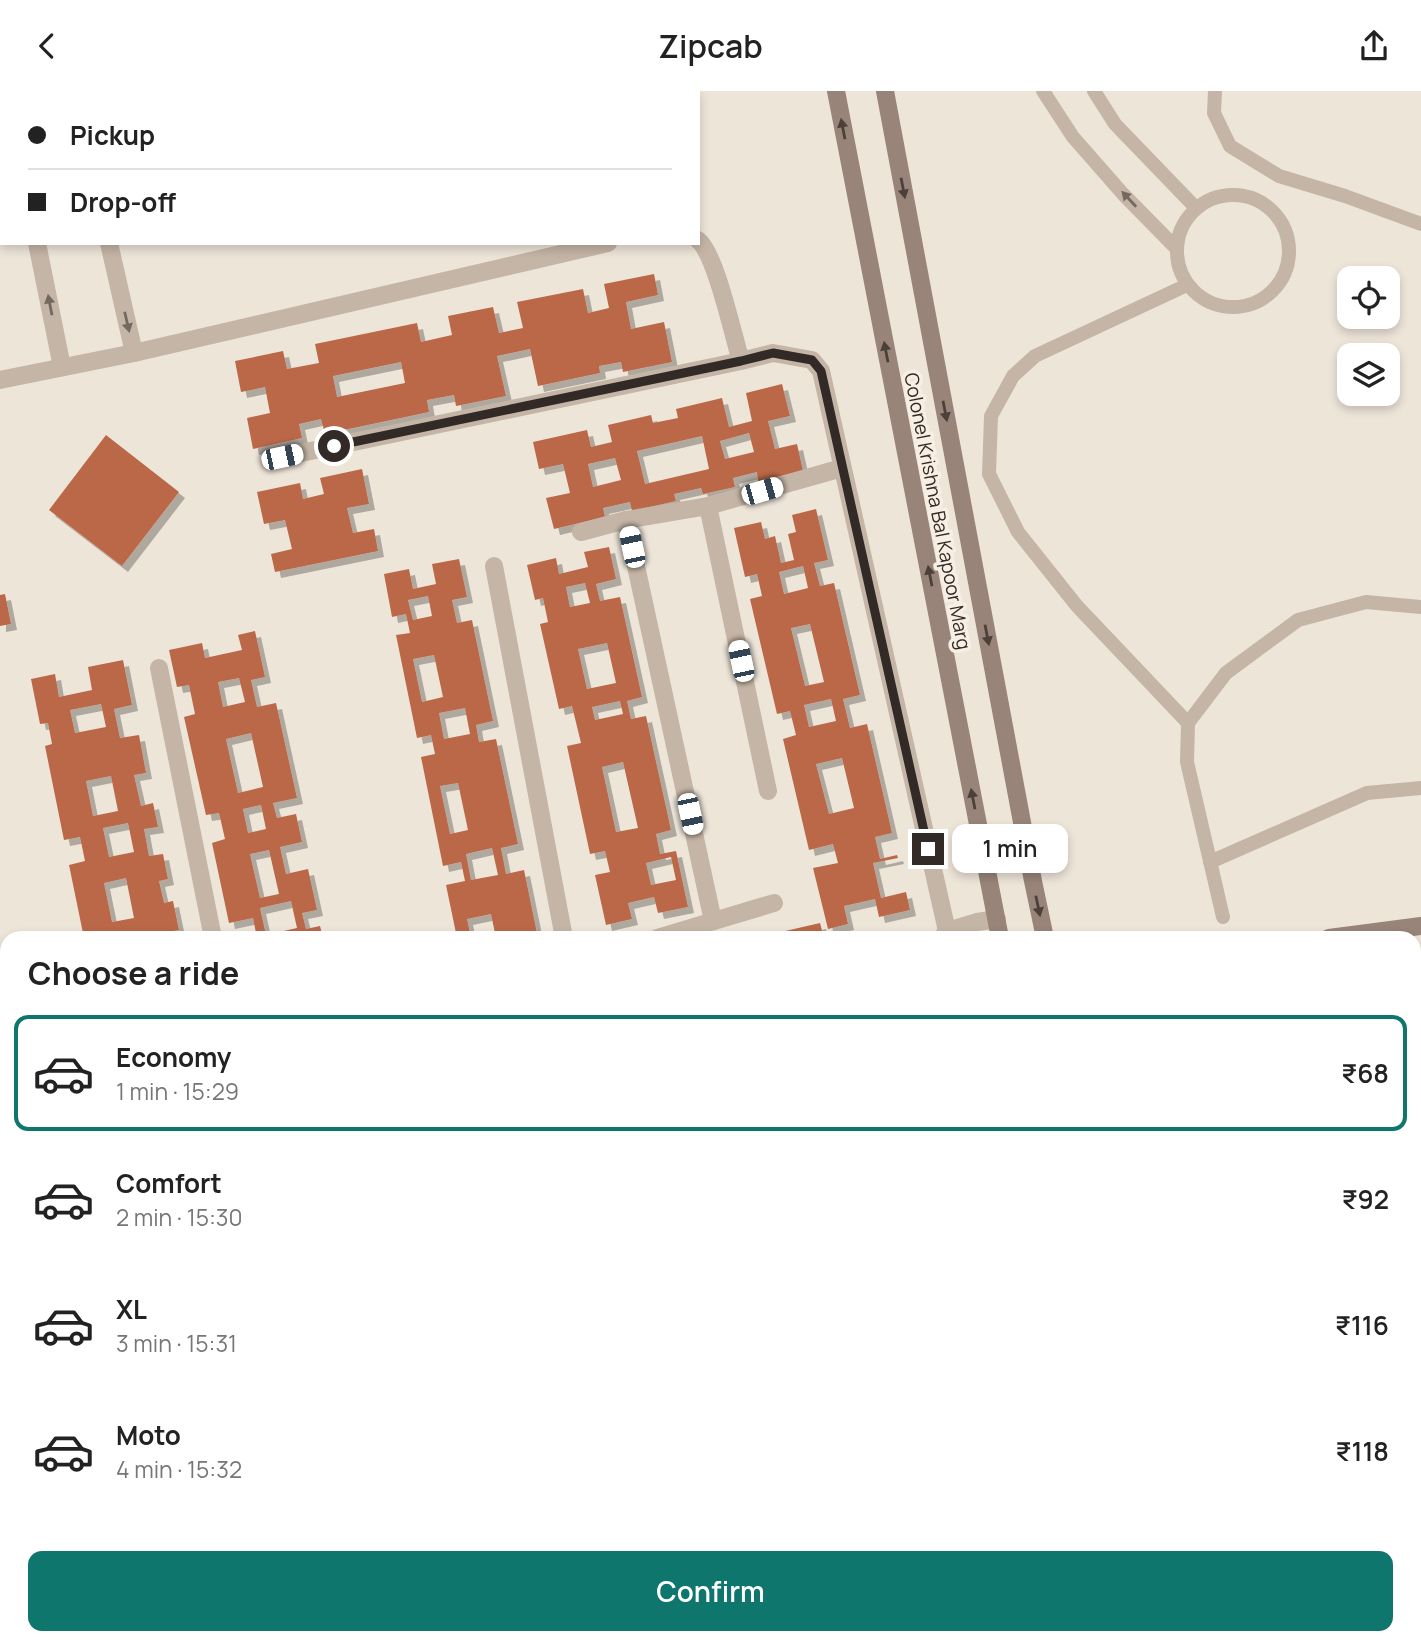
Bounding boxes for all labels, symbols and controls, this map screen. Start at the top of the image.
text: Zipcab [658,24,763,68]
icon: back [28,27,66,65]
icon: share [1355,27,1393,65]
text: Pickup [70,117,155,153]
one-way arrow [837,118,848,140]
one-way arrow [897,177,908,199]
text: Drop-off [70,184,176,220]
one-way arrow [1121,191,1137,208]
map controls [1337,266,1400,406]
button: locate [1337,266,1400,329]
one-way arrow [44,294,55,316]
one-way arrow [122,311,133,333]
one-way arrow [881,341,892,363]
button: layers [1337,343,1400,406]
street label: Colonel Krishna Bal Kapoor Marg [898,370,978,652]
one-way arrow [939,400,950,422]
route start [318,430,350,462]
car [260,442,305,472]
car [739,475,786,507]
car [618,524,647,570]
one-way arrow [924,565,935,587]
one-way arrow [981,624,992,646]
car [727,638,756,684]
one-way arrow [967,788,978,810]
car [676,791,705,837]
callout: 1 min [953,825,1068,873]
text: 1 min [983,832,1037,864]
route end [912,833,944,865]
one-way arrow [1033,895,1044,917]
text: Choose a ride [28,951,239,995]
text: Economy [116,1039,231,1075]
icon: car [32,1042,95,1105]
text: ₹68 [1341,1055,1389,1091]
text: 1 min · 15:29 [116,1075,239,1107]
text: Comfort [116,1165,222,1201]
icon: car [32,1168,95,1231]
text: ₹92 [1342,1181,1389,1217]
text: 2 min · 15:30 [116,1201,243,1233]
text: XL [116,1291,147,1327]
icon: car [32,1294,95,1357]
text: ₹116 [1335,1307,1389,1343]
text: 3 min · 15:31 [116,1327,237,1359]
text: Moto [116,1417,181,1453]
icon: car [32,1420,95,1483]
text: ₹118 [1335,1433,1389,1469]
text: 4 min · 15:32 [116,1453,242,1485]
button: Confirm [28,1551,1393,1631]

